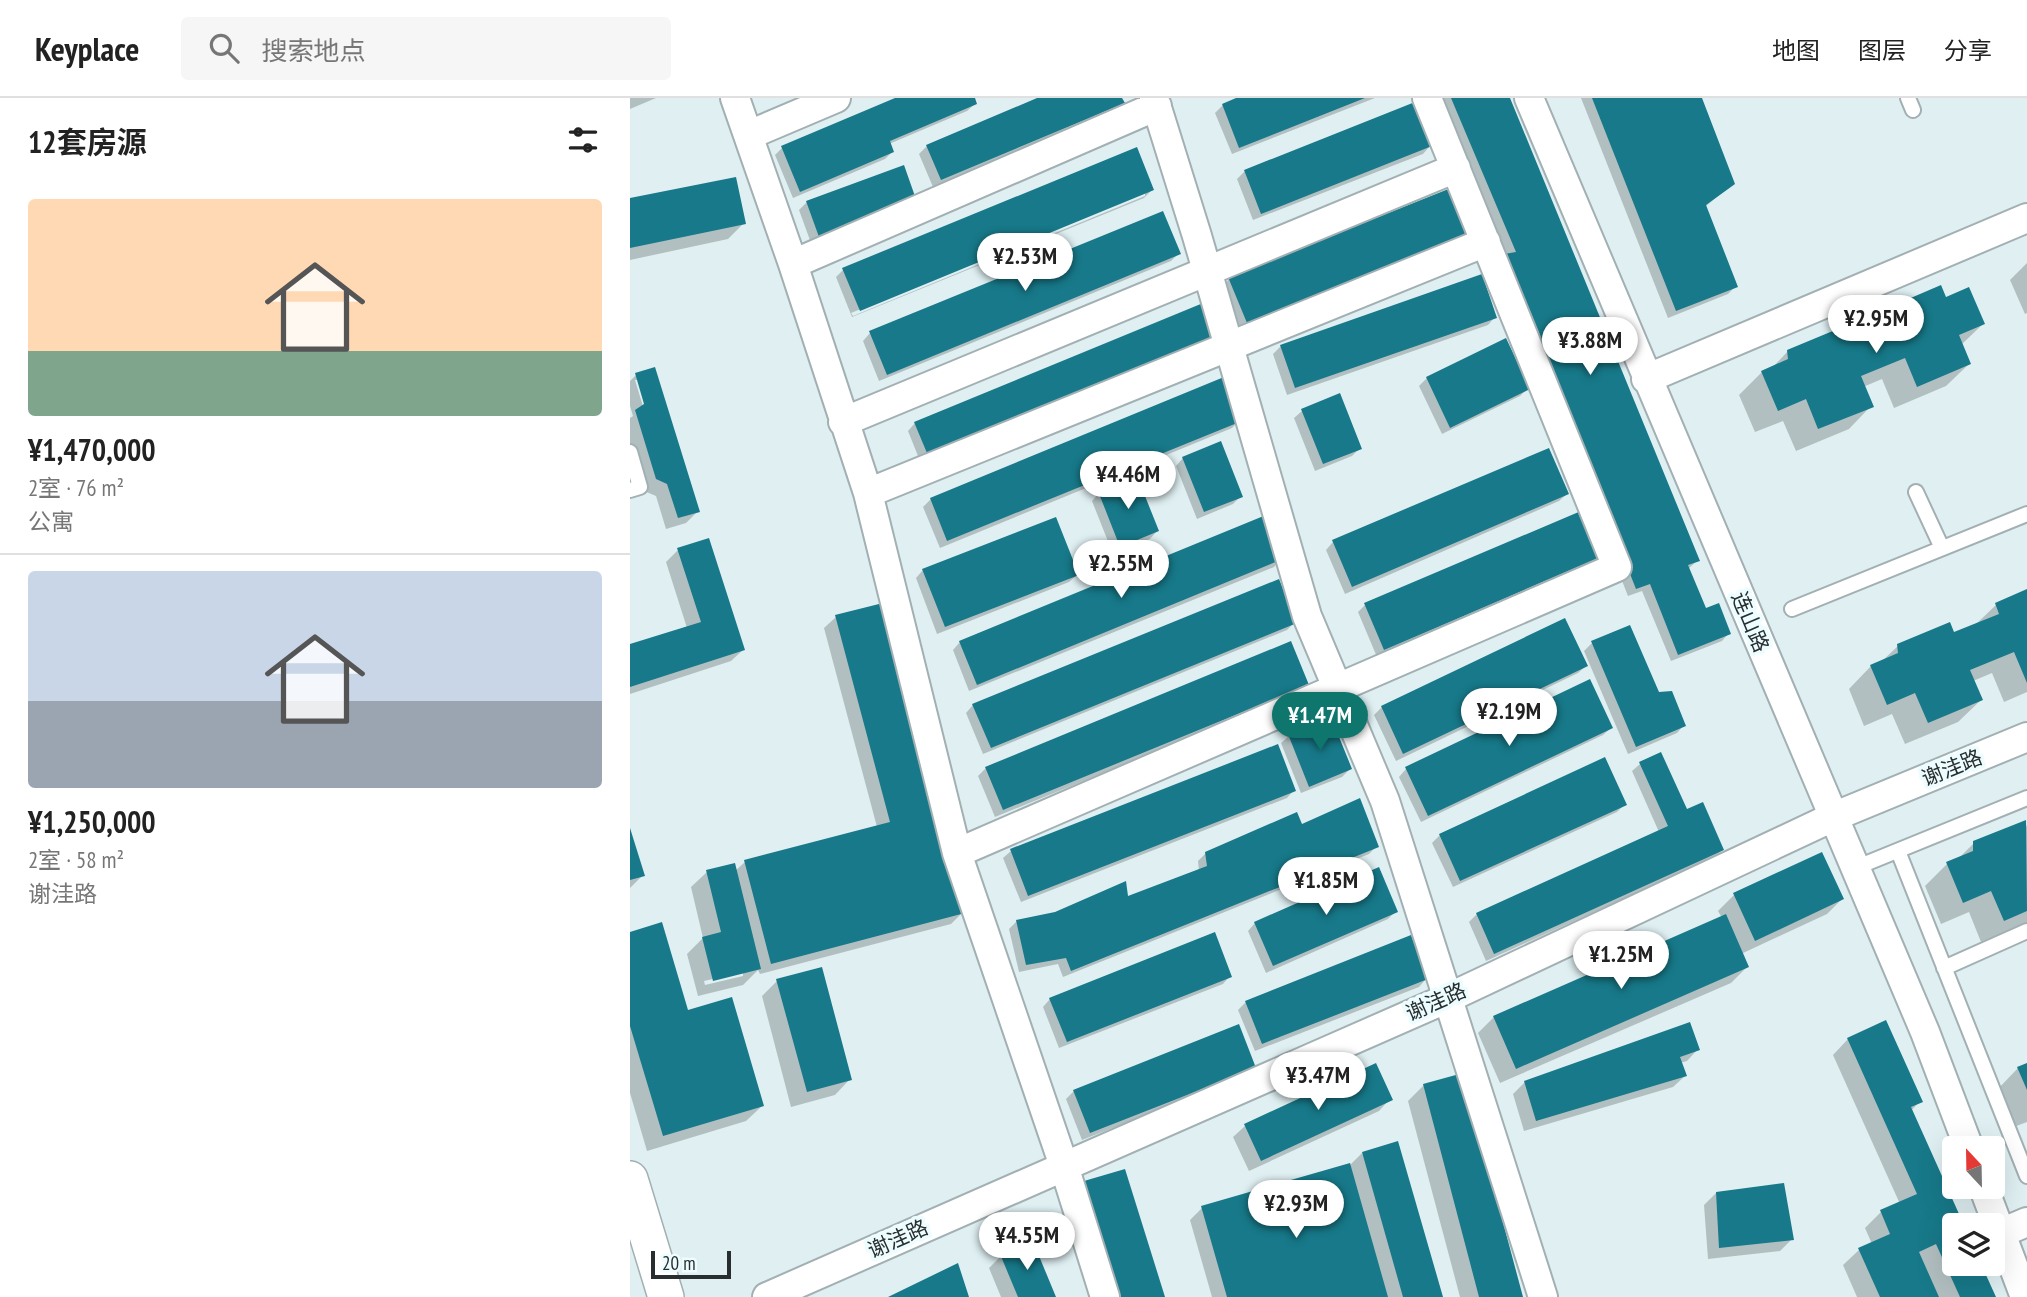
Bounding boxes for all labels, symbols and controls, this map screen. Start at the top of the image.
search box [181,17,671,80]
text: Keyplace [35,27,139,70]
icon: search [205,29,243,67]
text: 搜索地点 [261,34,365,67]
text: 地图 [1772,35,1820,66]
text: 图层 [1858,35,1906,66]
text: 分享 [1944,35,1992,66]
icon: filters [564,121,602,159]
text: 12套房源 [28,122,147,161]
pin: ¥2.53M [968,234,1082,293]
text: ¥2.53M [993,241,1057,270]
icon: home [252,244,378,370]
pin: ¥2.95M [1819,296,1933,355]
text: ¥2.95M [1844,303,1908,332]
pin: ¥3.88M [1533,317,1647,377]
text: ¥3.88M [1558,325,1622,354]
text: ¥1,470,000 [28,430,156,469]
pin: ¥4.46M [1071,452,1185,511]
text: ¥4.46M [1096,459,1160,488]
text: 2室 · 76 m² [28,473,124,502]
text: 公寓 [28,507,74,536]
pin: ¥2.55M [1064,540,1178,600]
text: ¥2.55M [1089,548,1153,577]
street label: 连山路 [1726,588,1775,656]
icon: home [252,616,378,742]
pin: ¥2.19M [1452,688,1566,748]
pin: ¥1.47M [1263,692,1377,752]
text: ¥2.19M [1477,696,1541,725]
text: ¥1.47M [1288,700,1352,729]
street label: 谢洼路 [1918,743,1986,792]
text: ¥1,250,000 [28,802,156,841]
text: 2室 · 58 m² [28,845,124,874]
pin: ¥1.85M [1269,858,1383,917]
text: ¥1.85M [1294,865,1358,894]
text: 谢洼路 [28,879,97,908]
pin: ¥1.25M [1564,932,1678,991]
text: ¥1.25M [1589,939,1653,968]
street label: 谢洼路 [1402,976,1470,1027]
pin: ¥3.47M [1261,1052,1375,1112]
text: ¥3.47M [1286,1060,1350,1089]
north arrow [1942,1136,2006,1199]
map controls [1942,1136,2005,1276]
pin: ¥2.93M [1239,1180,1353,1240]
text: ¥2.93M [1264,1188,1328,1217]
pin: ¥4.55M [970,1212,1084,1272]
street label: 谢洼路 [864,1213,932,1264]
button: layers [1942,1213,2005,1276]
text: ¥4.55M [995,1220,1059,1249]
scale bar [651,1248,732,1280]
text: 20 m [662,1251,696,1275]

